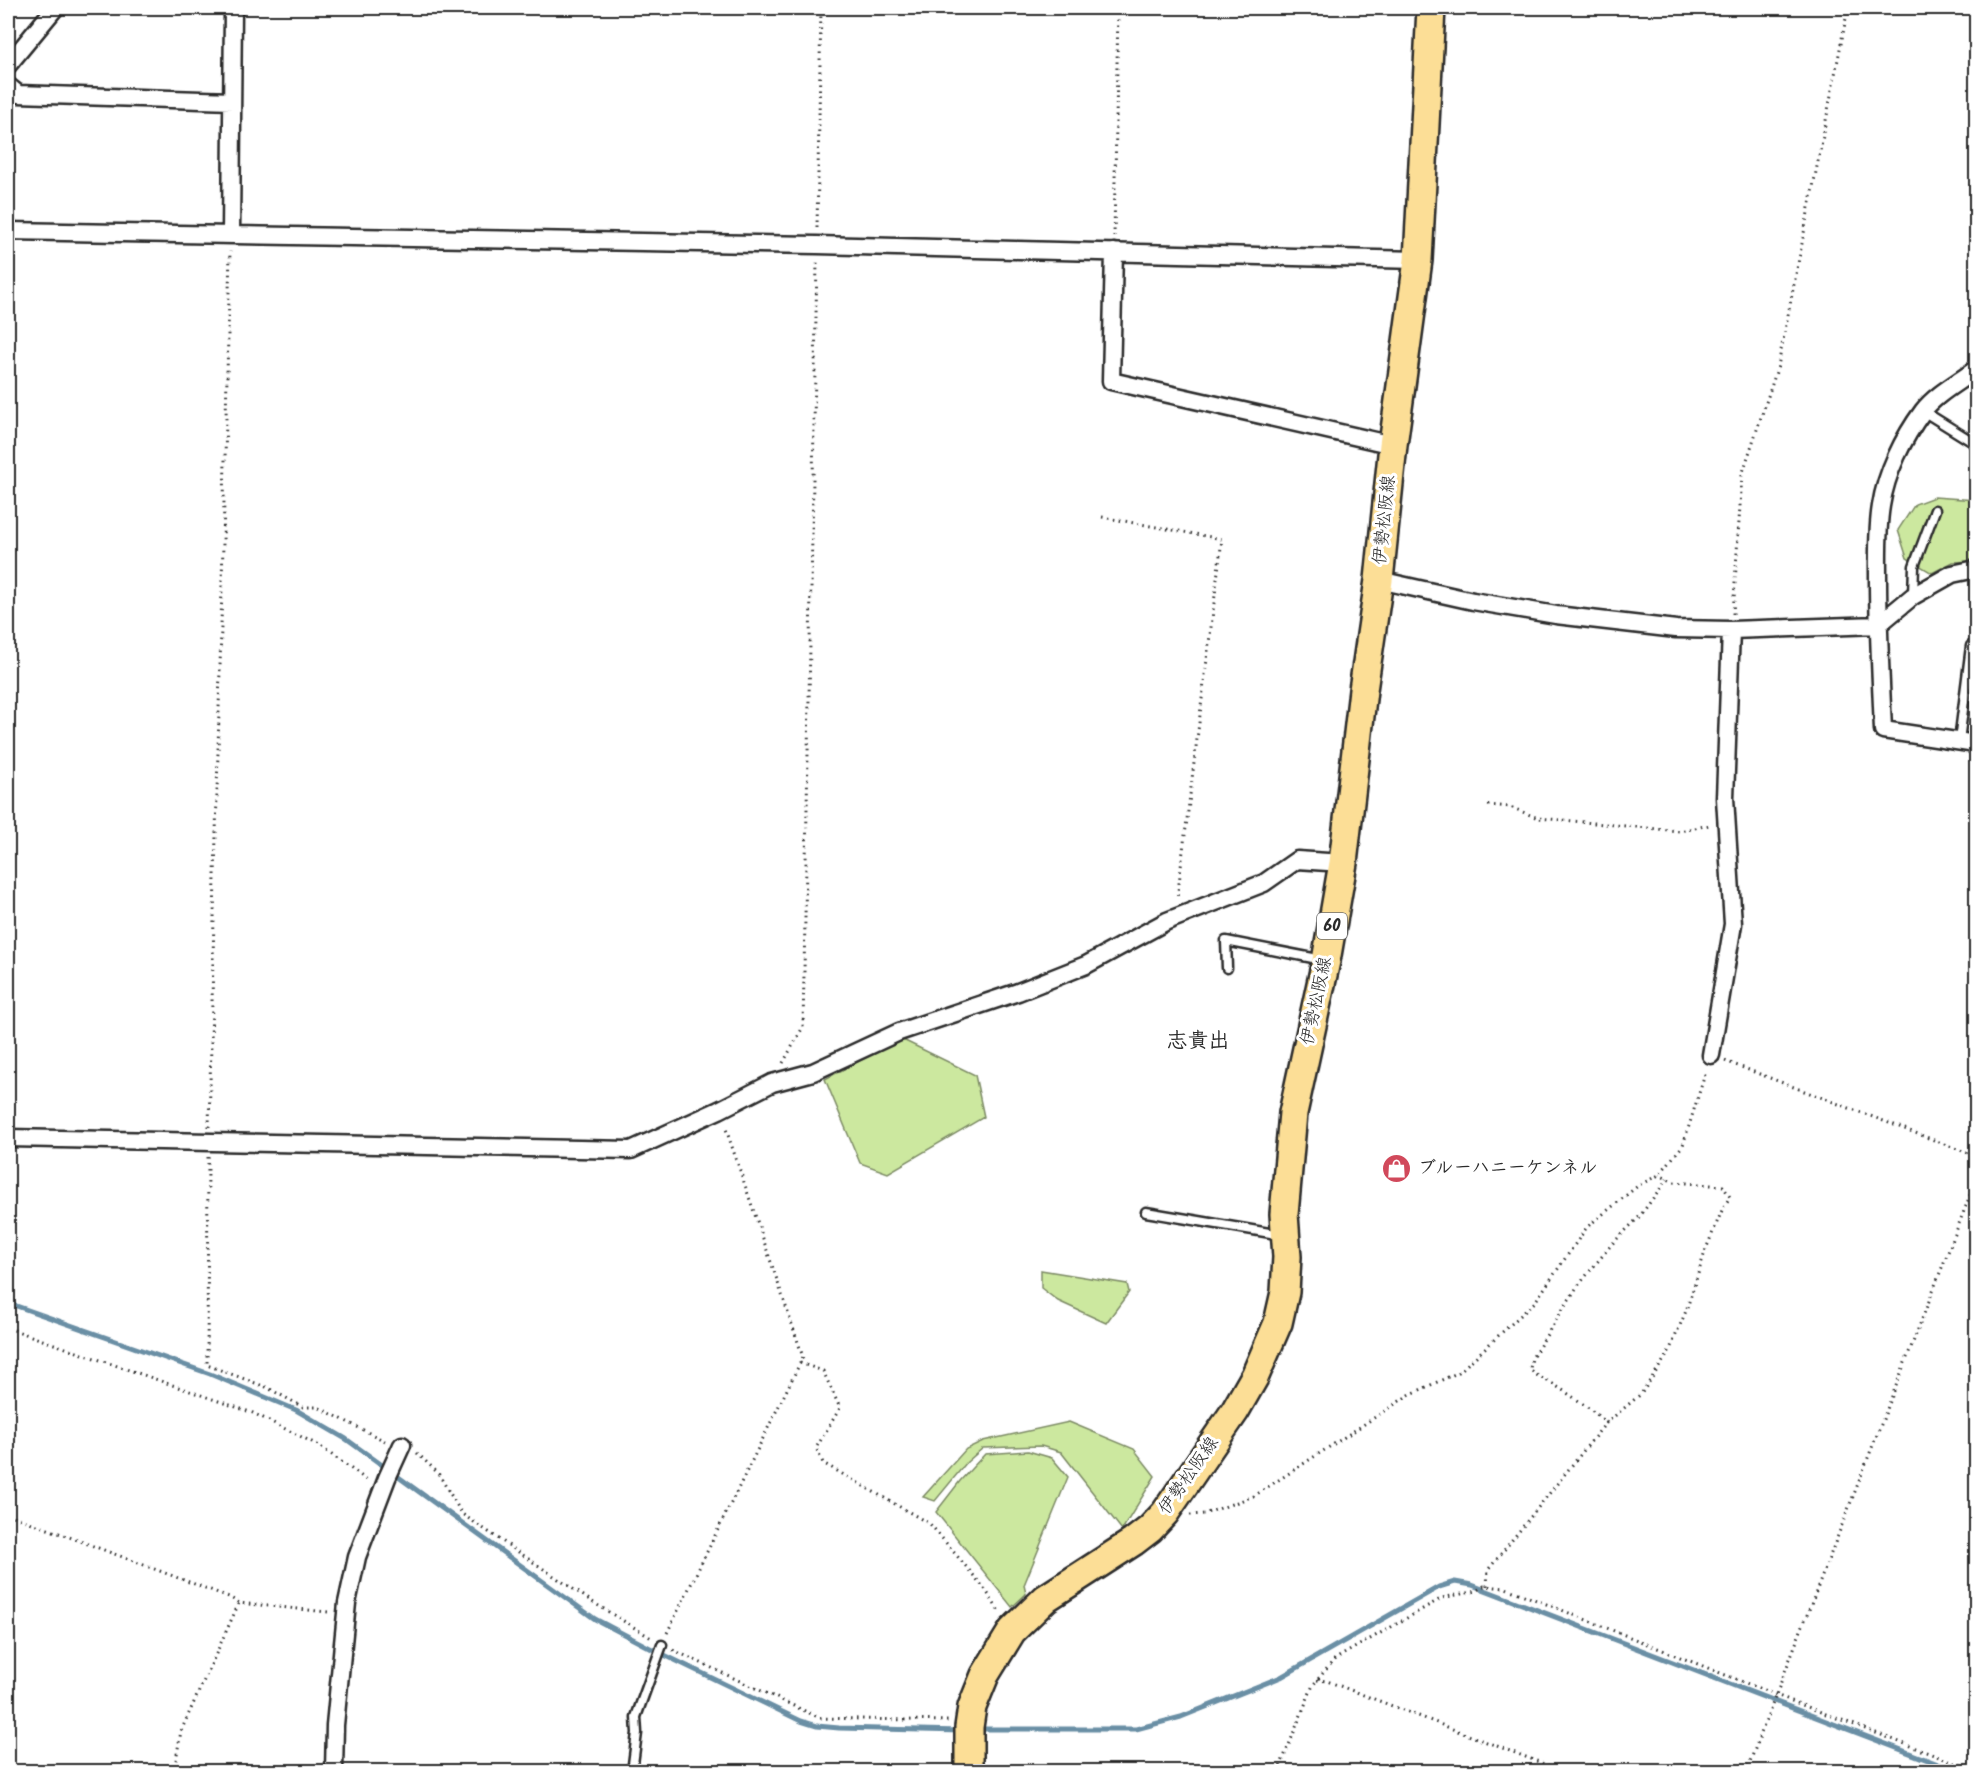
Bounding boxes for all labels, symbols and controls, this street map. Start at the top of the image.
street label: 伊勢松阪線 [1366,474,1404,566]
road number: 60 [1317,913,1347,939]
street label: 伊勢松阪線 [1293,954,1341,1048]
district label: 志貴出 [1167,1025,1230,1058]
shop icon: ブルーハニーケンネル [1381,1152,1413,1184]
place label: ブルーハニーケンネル [1418,1154,1597,1183]
street label: 伊勢松阪線 [1151,1431,1227,1521]

